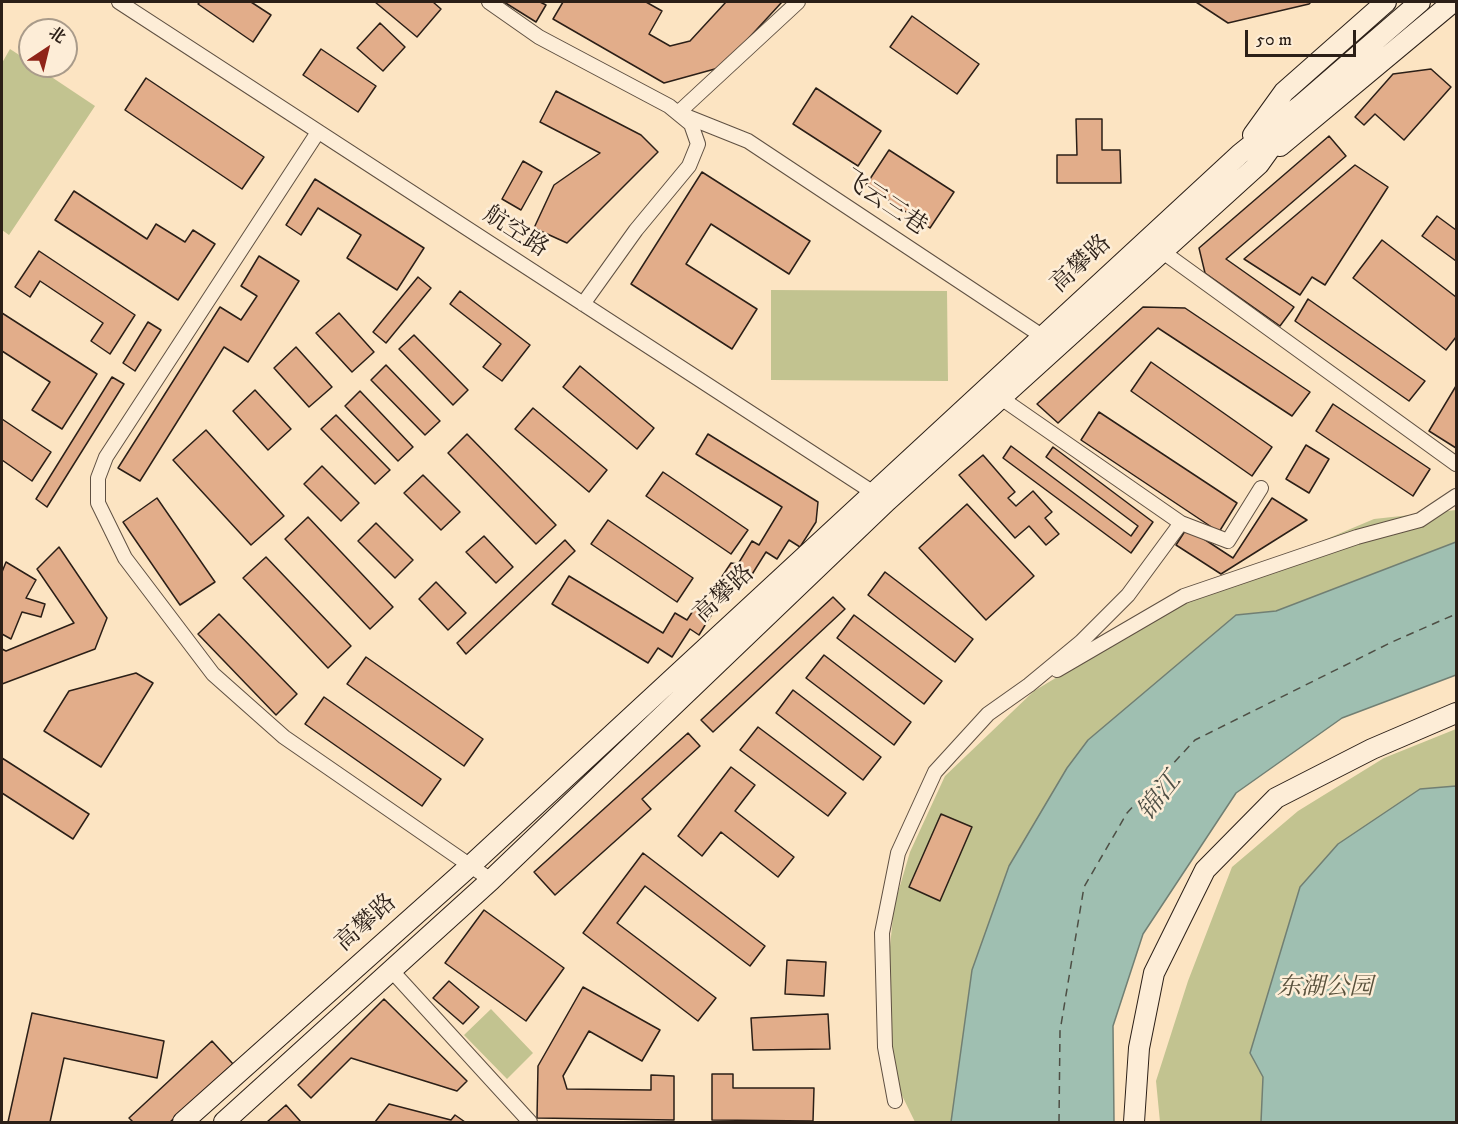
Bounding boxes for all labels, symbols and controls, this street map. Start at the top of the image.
north arrow [18,18,78,78]
scale bar [1248,18,1359,56]
text: 北 [45,22,69,48]
text: 50 m [1256,29,1292,51]
street label: 飞云三巷 [836,165,932,243]
street label: 航空路 [477,201,553,265]
street label: 高攀路 [1046,230,1118,300]
street label: 高攀路 [689,560,761,630]
water label: 锦江 [1133,768,1189,828]
street label: 高攀路 [331,889,403,959]
park label: 东湖公园 [1277,975,1373,1003]

